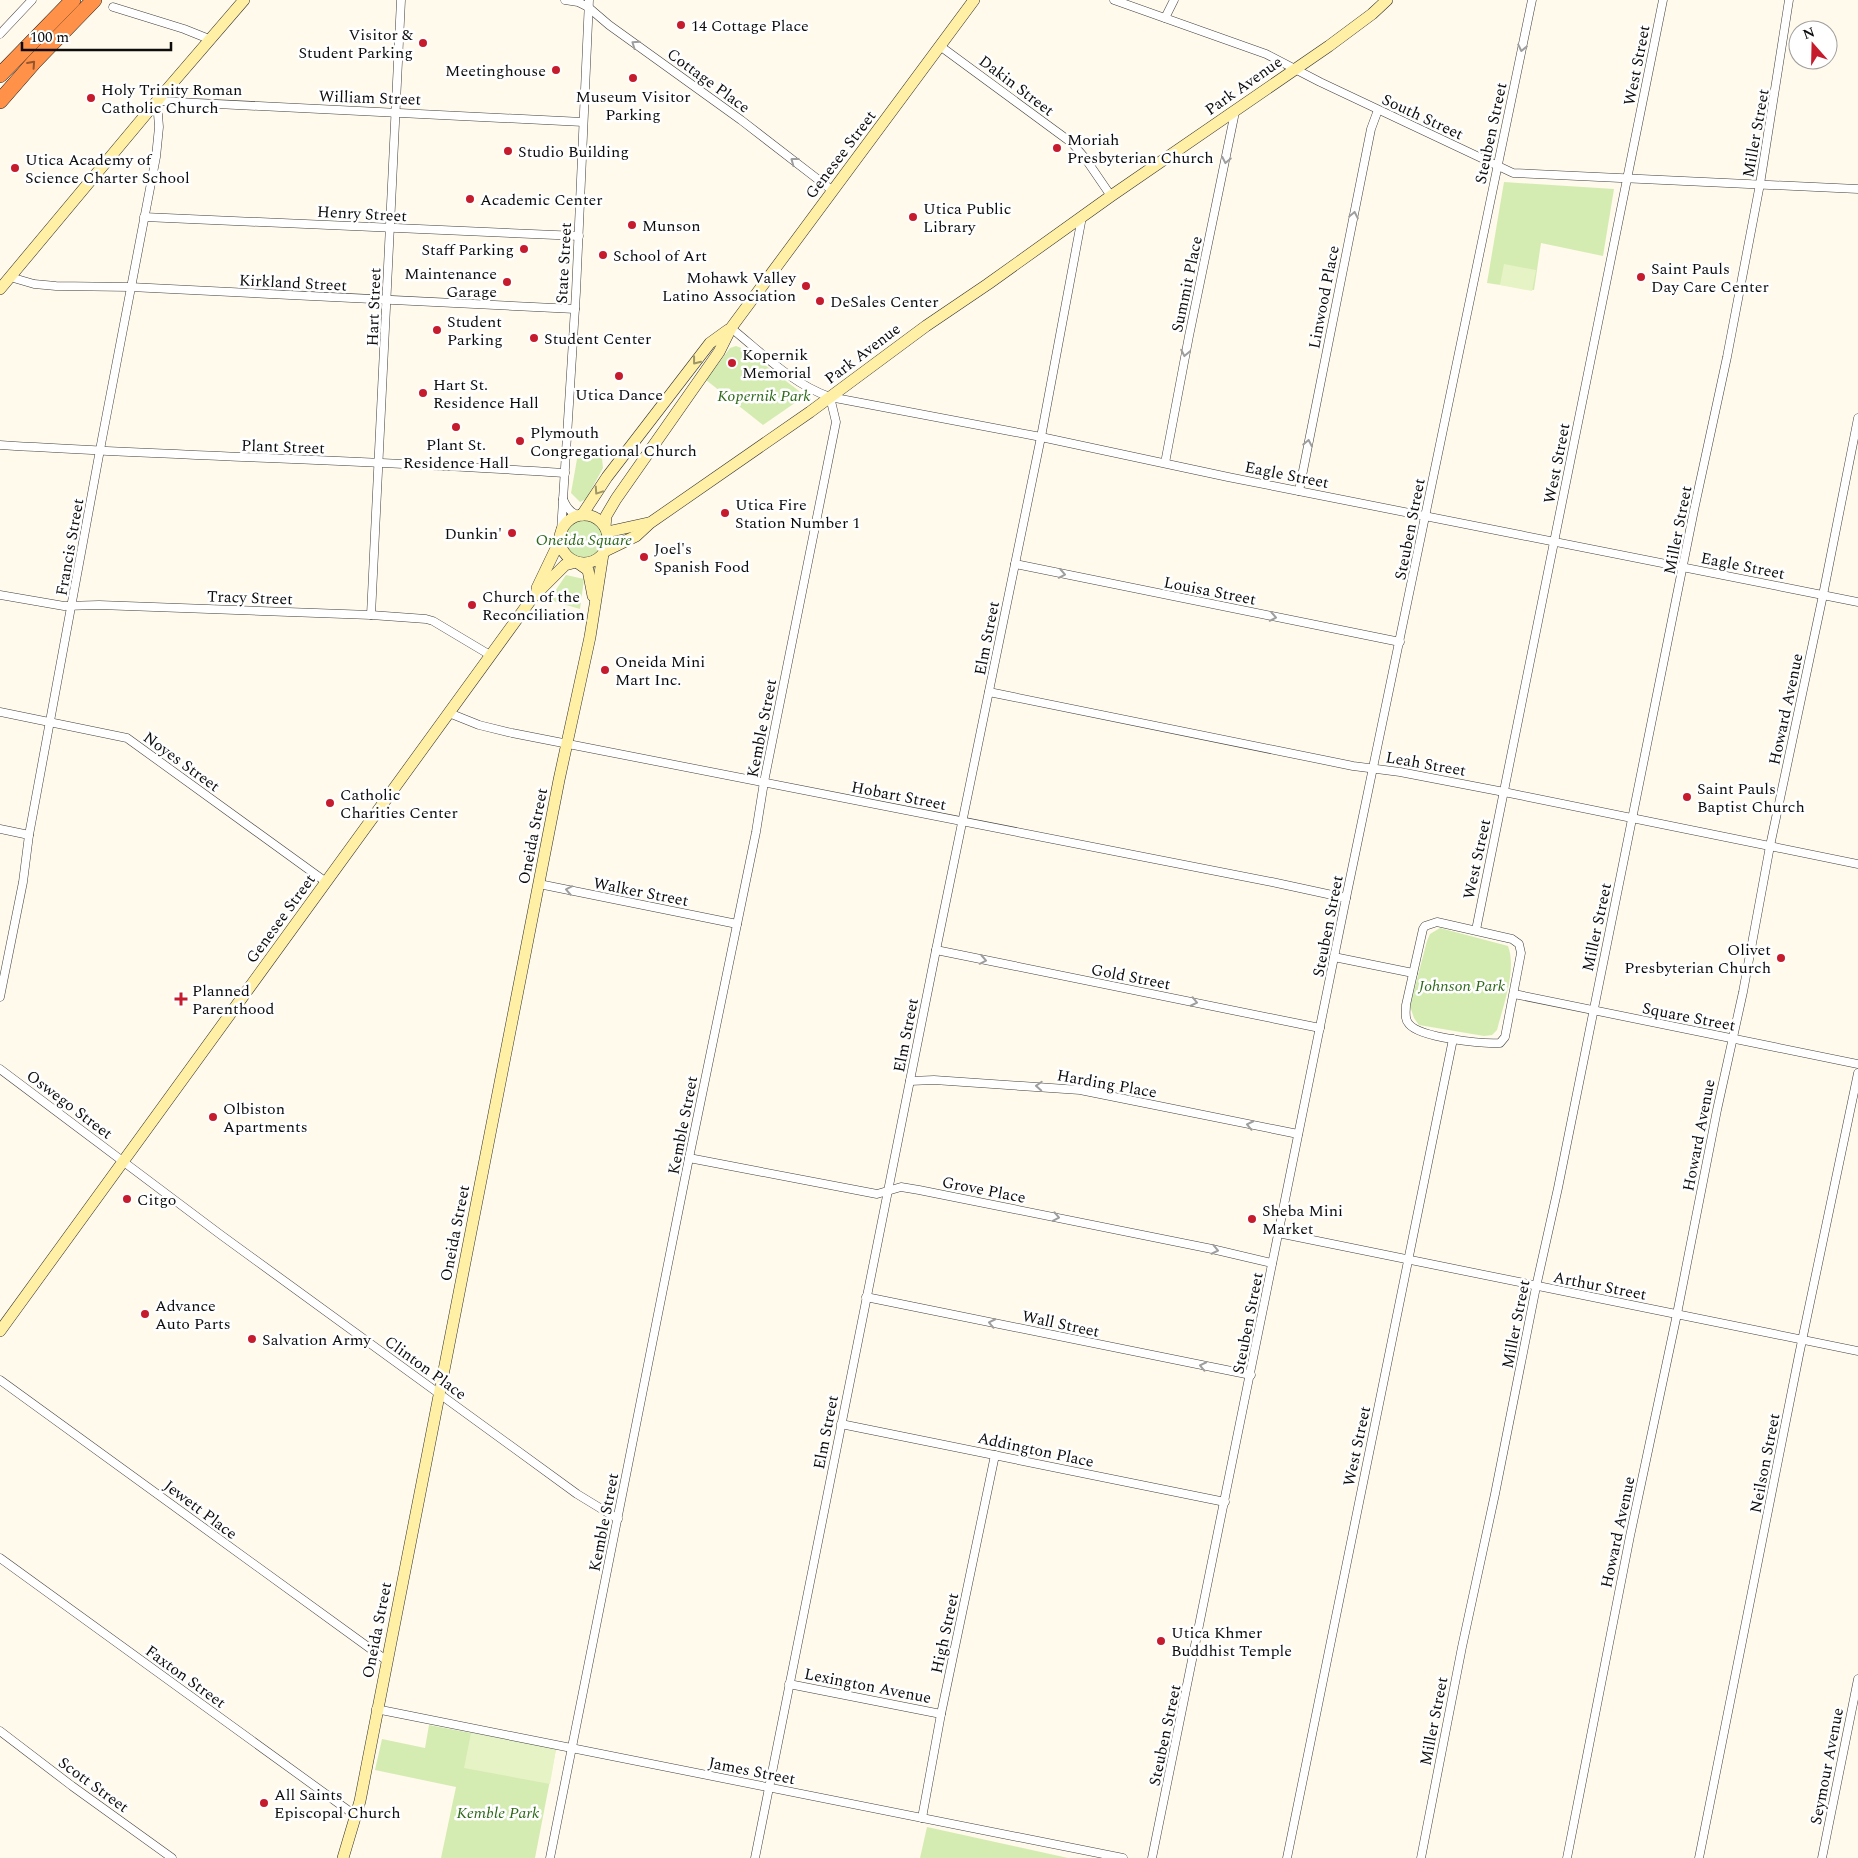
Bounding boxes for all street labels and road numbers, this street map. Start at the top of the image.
street label: West Street [1617,23,1657,107]
street label: Cottage Place [662,42,755,119]
street label: Dakin Street [974,49,1059,122]
street label: Park Avenue [1200,50,1287,121]
street label: Steuben Street [1469,80,1514,186]
street label: William Street [318,84,422,112]
street label: Miller Street [1736,87,1776,179]
street label: South Street [1378,88,1468,146]
street label: Genesee Street [799,105,882,204]
street label: Henry Street [316,200,408,228]
street label: State Street [550,221,578,304]
street label: Summit Place [1165,234,1209,335]
street label: Linwood Place [1302,243,1346,351]
street label: Hart Street [361,267,387,347]
street label: Kirkland Street [238,268,348,298]
street label: Park Avenue [820,317,906,390]
street label: West Street [1537,421,1577,505]
street label: Plant Street [241,434,326,460]
street label: Eagle Street [1243,455,1331,495]
street label: Steuben Street [1388,476,1432,582]
street label: Miller Street [1658,483,1698,577]
street label: Francis Street [50,496,90,598]
street label: Eagle Street [1699,546,1787,586]
street label: Louisa Street [1162,570,1258,612]
street label: Tracy Street [207,585,294,612]
street label: Elm Street [968,599,1006,677]
street label: Howard Avenue [1762,651,1810,767]
street label: Kemble Street [741,677,783,780]
street label: Noyes Street [138,726,225,798]
street label: Leah Street [1384,745,1468,783]
street label: Hobart Street [849,775,949,817]
street label: Oneida Street [512,786,554,886]
street label: West Street [1457,817,1497,902]
street label: Genesee Street [240,869,322,968]
street label: Walker Street [591,871,691,913]
street label: Steuben Street [1306,873,1350,979]
street label: Miller Street [1576,880,1618,974]
street label: Gold Street [1089,958,1173,997]
street label: Elm Street [887,996,925,1074]
street label: Square Street [1640,996,1738,1038]
street label: Harding Place [1055,1063,1159,1105]
street label: Oswego Street [21,1064,118,1146]
street label: Kemble Street [662,1074,704,1177]
street label: Howard Avenue [1676,1077,1722,1193]
street label: Grove Place [940,1170,1028,1210]
street label: Oneida Street [434,1183,476,1283]
street label: Arthur Street [1551,1265,1649,1307]
street label: Steuben Street [1226,1270,1270,1376]
street label: Miller Street [1496,1277,1536,1371]
street label: Wall Street [1020,1304,1102,1344]
street label: Clinton Place [379,1330,471,1406]
street label: Elm Street [807,1393,845,1471]
street label: West Street [1337,1404,1377,1489]
street label: Neilson Street [1744,1411,1786,1515]
street label: Addington Place [975,1426,1096,1474]
street label: Kemble Street [583,1471,625,1574]
street label: Jewett Place [158,1474,242,1546]
street label: Howard Avenue [1594,1474,1642,1590]
street label: Oneida Street [356,1580,398,1680]
street label: High Street [925,1590,965,1676]
street label: Faxton Street [140,1639,231,1715]
street label: Lexington Avenue [802,1662,933,1710]
street label: Miller Street [1414,1674,1454,1768]
street label: Steuben Street [1143,1682,1188,1788]
street label: Seymour Avenue [1804,1706,1850,1827]
street label: Scott Street [53,1751,134,1819]
street label: James Street [706,1751,798,1791]

